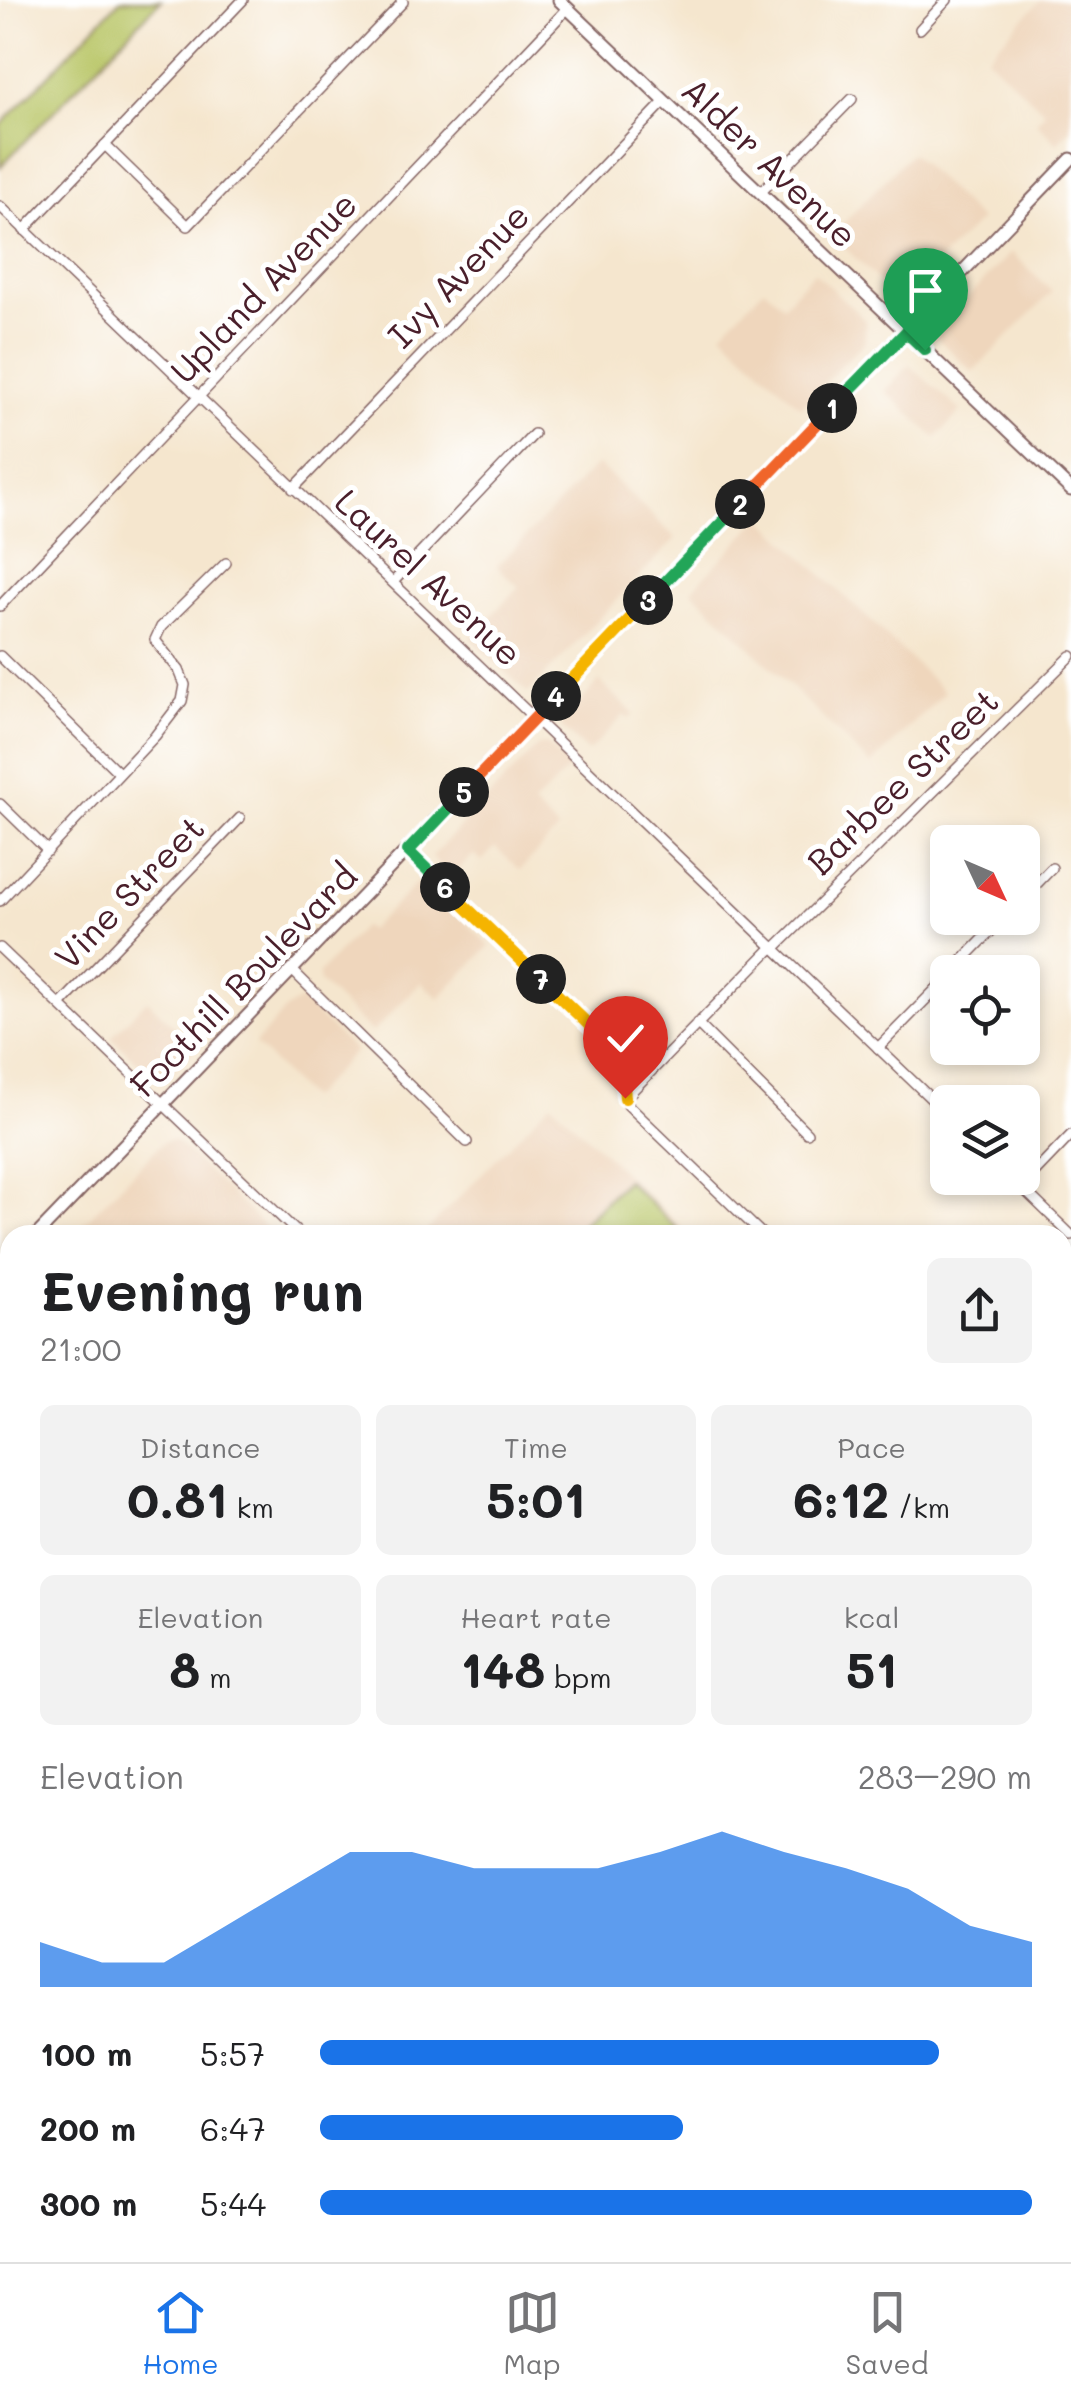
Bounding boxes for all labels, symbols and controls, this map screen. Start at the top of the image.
street label: Alder Avenue [673,66,868,257]
street label: Upland Avenue [159,181,366,392]
street label: Ivy Avenue [377,192,538,357]
pin [883,248,968,351]
icon: arrive [898,263,953,318]
pin: 1 [807,383,857,433]
text: 1 [826,390,838,426]
street label: Laurel Avenue [326,478,533,675]
pin: 2 [715,479,765,529]
text: 2 [732,486,748,522]
pin: 3 [623,575,673,625]
text: 3 [640,582,656,618]
pin: 4 [531,671,581,721]
street label: Barbee Street [796,677,1007,884]
text: 4 [547,678,565,714]
pin: 5 [439,767,489,817]
text: 5 [456,774,472,810]
street label: Vine Street [44,805,213,978]
north arrow [930,825,1040,935]
map controls [930,825,1040,1195]
street label: Foothill Boulevard [119,853,366,1106]
pin: 6 [420,862,470,912]
text: 6 [437,869,453,905]
pin: 7 [516,954,566,1004]
button: locate [930,955,1040,1065]
text: 7 [533,961,549,997]
pin [583,996,668,1099]
icon: check [598,1011,653,1066]
button: layers [930,1085,1040,1195]
text: Evening run [40,1253,364,1325]
button: share [927,1258,1032,1363]
text: 21:00 [40,1327,122,1369]
text: Distance [140,1429,261,1465]
text: Time [504,1429,568,1465]
text: Pace [837,1429,906,1465]
text: 0.81 [127,1465,228,1531]
text: 5:01 [486,1465,586,1531]
text: 6:12 [793,1465,889,1531]
text: km [228,1489,274,1525]
text: /km [889,1489,950,1525]
text: Elevation [137,1599,263,1635]
text: Heart rate [460,1599,612,1635]
text: kcal [844,1599,900,1635]
text: 8 [169,1635,200,1701]
text: 148 [460,1635,545,1701]
text: 51 [846,1635,897,1701]
text: m [200,1659,231,1695]
text: bpm [545,1659,612,1695]
text: Elevation [40,1755,184,1797]
text: 283–290 m [858,1755,1032,1797]
text: 100 m [40,2032,132,2074]
text: 5:57 [200,2032,265,2074]
text: 200 m [40,2107,136,2149]
text: 6:47 [200,2107,266,2149]
text: 300 m [40,2182,137,2224]
text: 5:44 [200,2182,266,2224]
tab: Home [142,2285,219,2381]
tab: Map [504,2285,561,2381]
tab: Saved [845,2285,929,2381]

